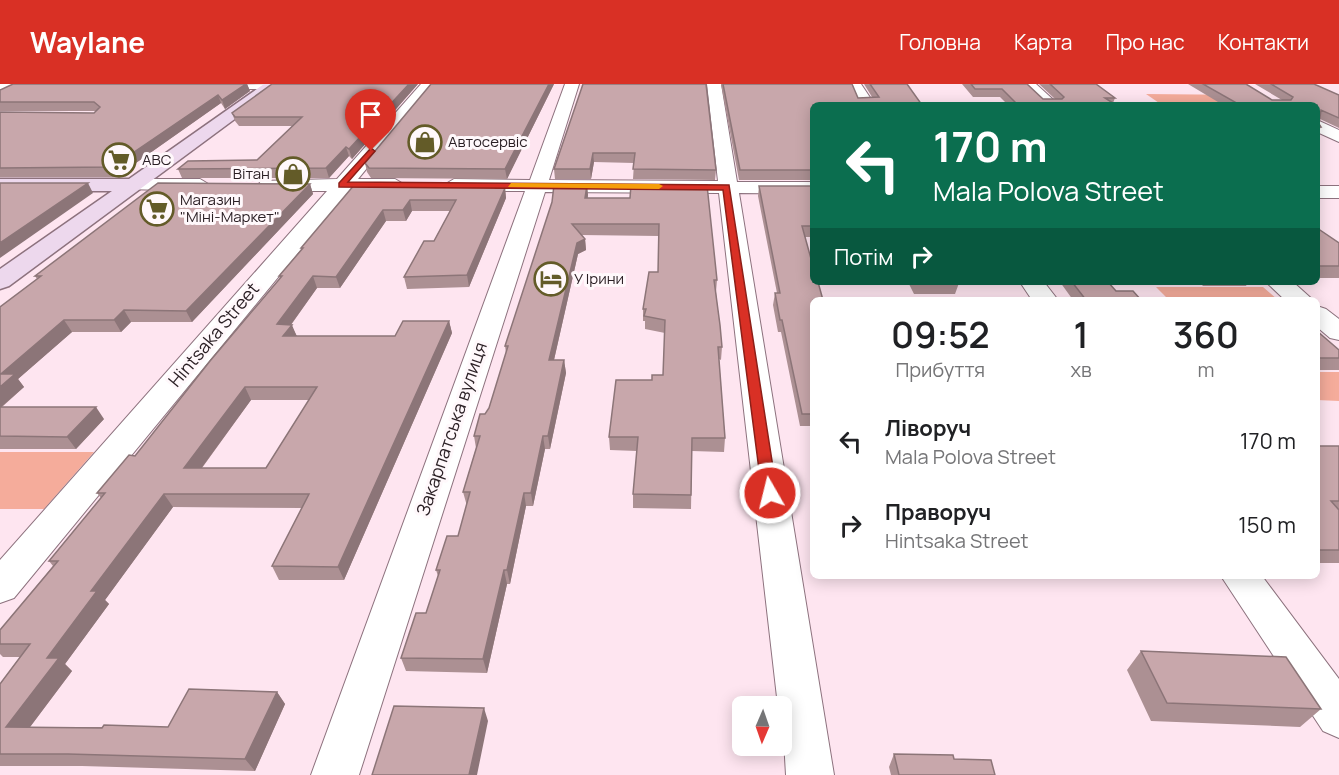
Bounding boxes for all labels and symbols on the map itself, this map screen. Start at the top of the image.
pin [345,89,396,151]
shop icon: Автосервіс [407,124,443,160]
place label: Автосервіс [448,131,528,152]
supermarket icon: ABC [101,142,137,178]
place label: ABC [142,149,172,170]
shop icon: Вітан [275,156,311,192]
place label: Вітан [233,163,270,184]
place label: Магазин "Міні-Маркет" [180,189,280,227]
supermarket icon: Магазин "Міні-Маркет" [139,191,175,227]
hotel icon: У Ірини [533,261,569,297]
place label: У Ірини [574,268,624,289]
street label: Hintsaka Street [162,277,264,392]
street label: Закарпатська вулиця [410,339,492,519]
position arrow [738,461,802,525]
north arrow [732,696,792,756]

